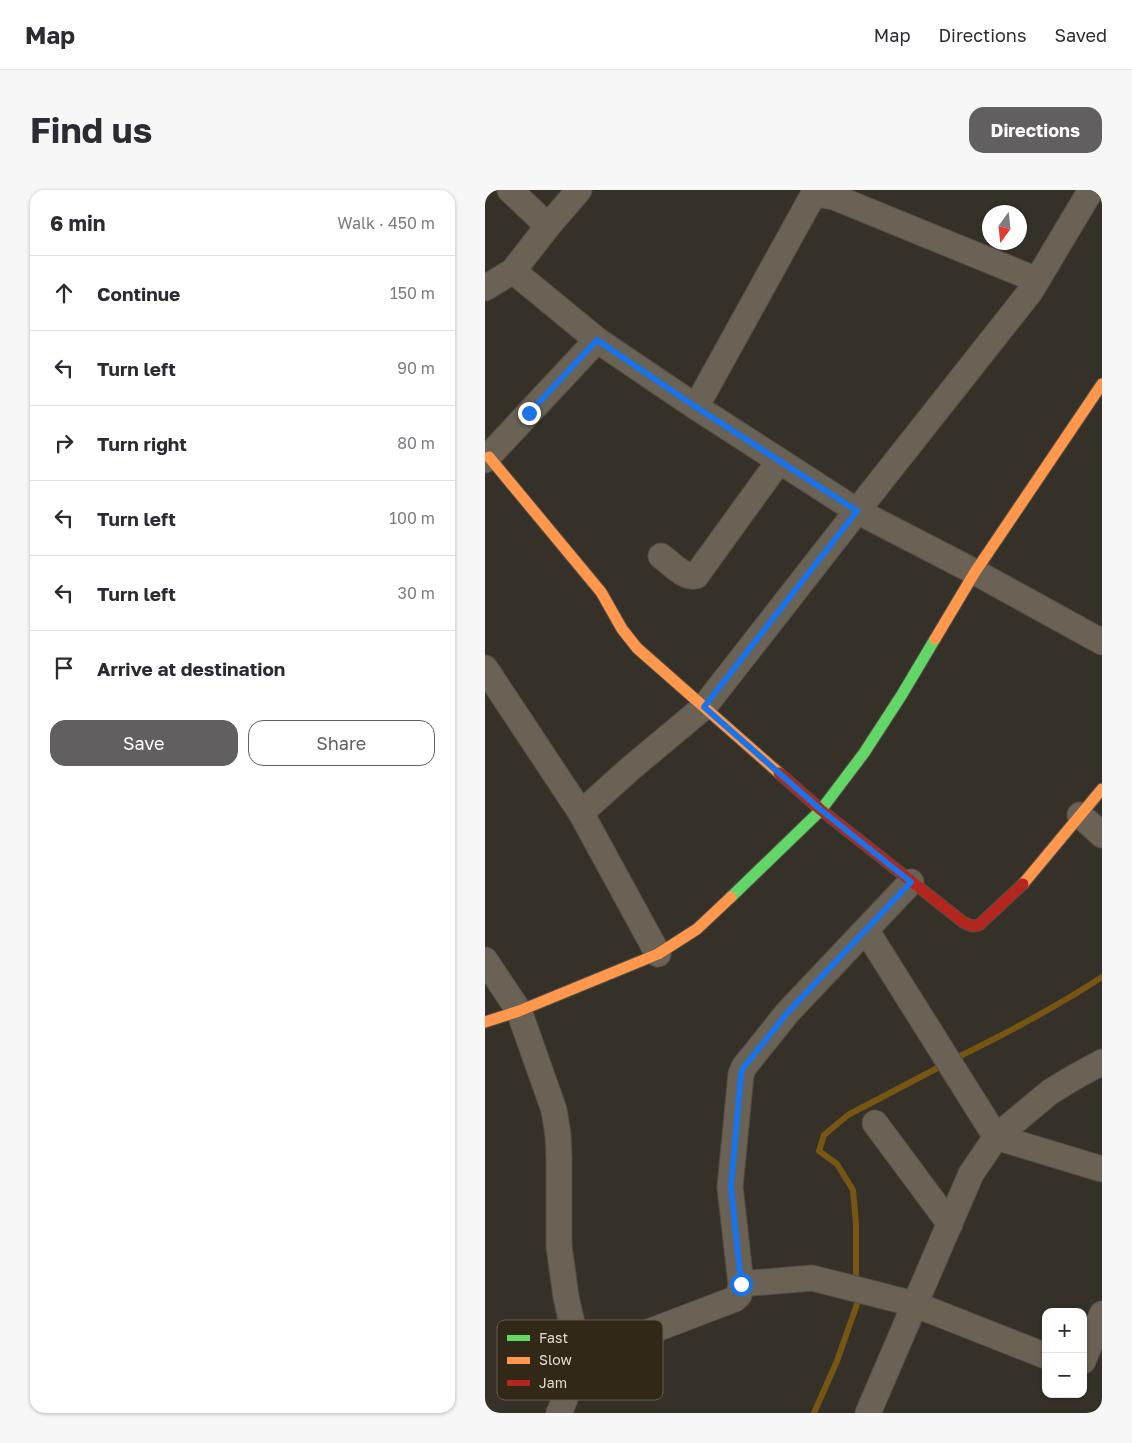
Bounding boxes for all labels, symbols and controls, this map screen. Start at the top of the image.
text: Map [25,20,75,49]
text: Map [874,24,910,46]
text: Directions [938,24,1026,46]
text: Saved [1054,24,1107,46]
button: Directions [969,107,1102,153]
text: Find us [30,109,152,151]
north arrow [982,205,1027,250]
text: 6 min [50,210,105,236]
text: Walk · 450 m [337,213,435,233]
icon: ahead [50,279,78,307]
text: Continue [97,282,180,305]
text: 150 m [390,283,435,303]
icon: left [50,354,78,382]
text: Turn left [97,357,176,380]
text: 90 m [397,358,435,378]
route end [518,402,541,425]
icon: right [50,429,78,457]
text: Turn right [97,432,187,455]
text: 80 m [397,433,435,453]
icon: left [50,504,78,532]
text: Turn left [97,507,176,530]
text: 100 m [389,508,435,528]
icon: left [50,579,78,607]
text: Turn left [97,582,176,605]
text: 30 m [398,583,435,603]
icon: arrive [50,654,78,682]
text: Arrive at destination [97,657,285,680]
button: Save [50,720,238,766]
button: Share [248,720,435,766]
route start [730,1273,753,1296]
map controls [1042,1308,1087,1398]
button: + [1042,1308,1087,1353]
legend [497,1320,663,1400]
text: Fast [539,1329,568,1346]
text: Slow [539,1351,572,1368]
button: − [1042,1353,1087,1398]
text: Jam [539,1374,567,1391]

